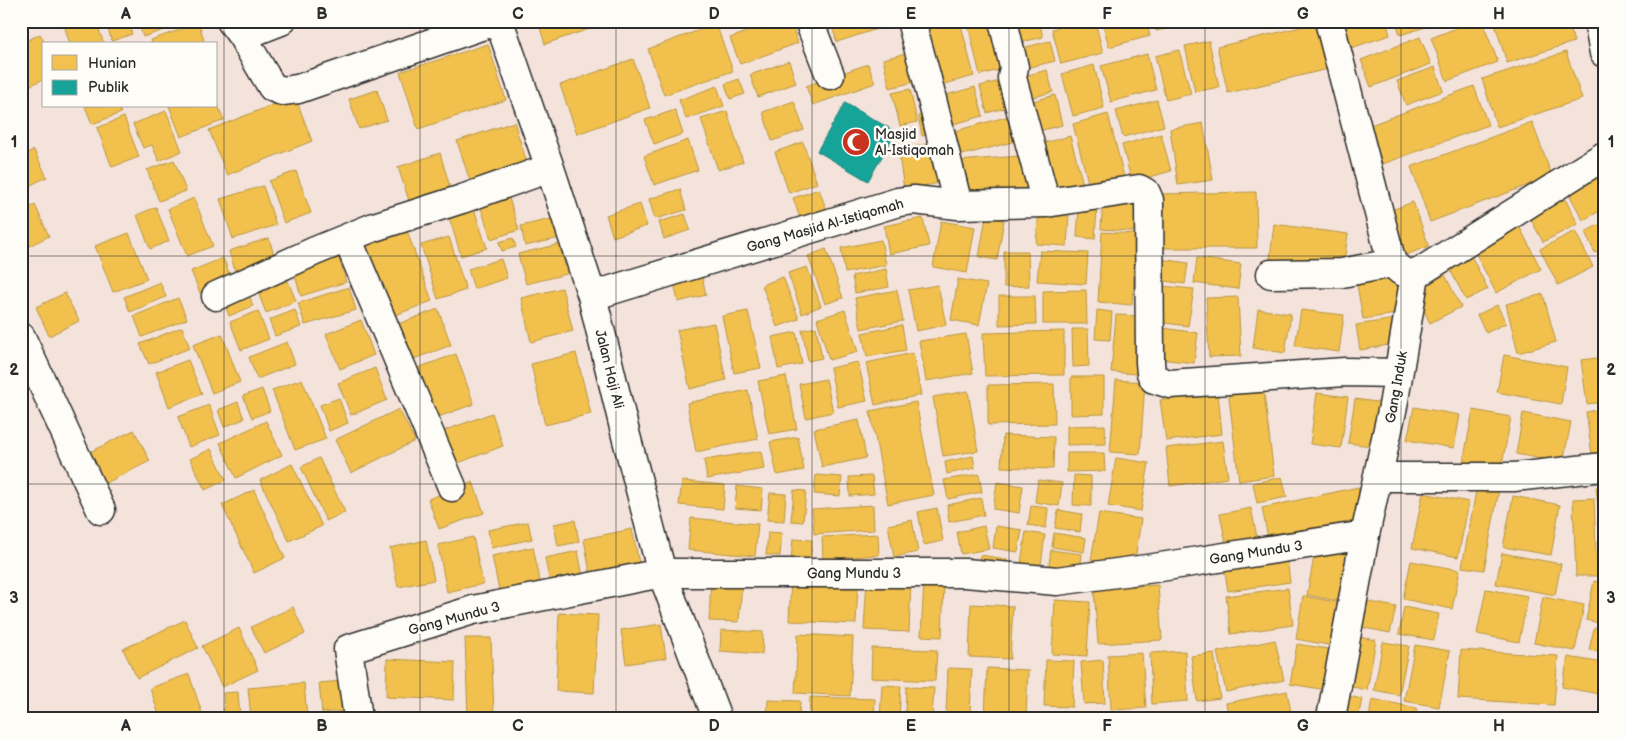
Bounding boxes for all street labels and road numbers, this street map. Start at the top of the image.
street label: Gang Masjid Al-Istiqomah [745,195,906,256]
street label: Jalan Haji Ali [591,328,628,411]
street label: Gang Induk [1382,349,1411,425]
street label: Gang Mundu 3 [1208,537,1304,568]
street label: Gang Mundu 3 [807,565,901,582]
street label: Gang Mundu 3 [406,598,502,639]

